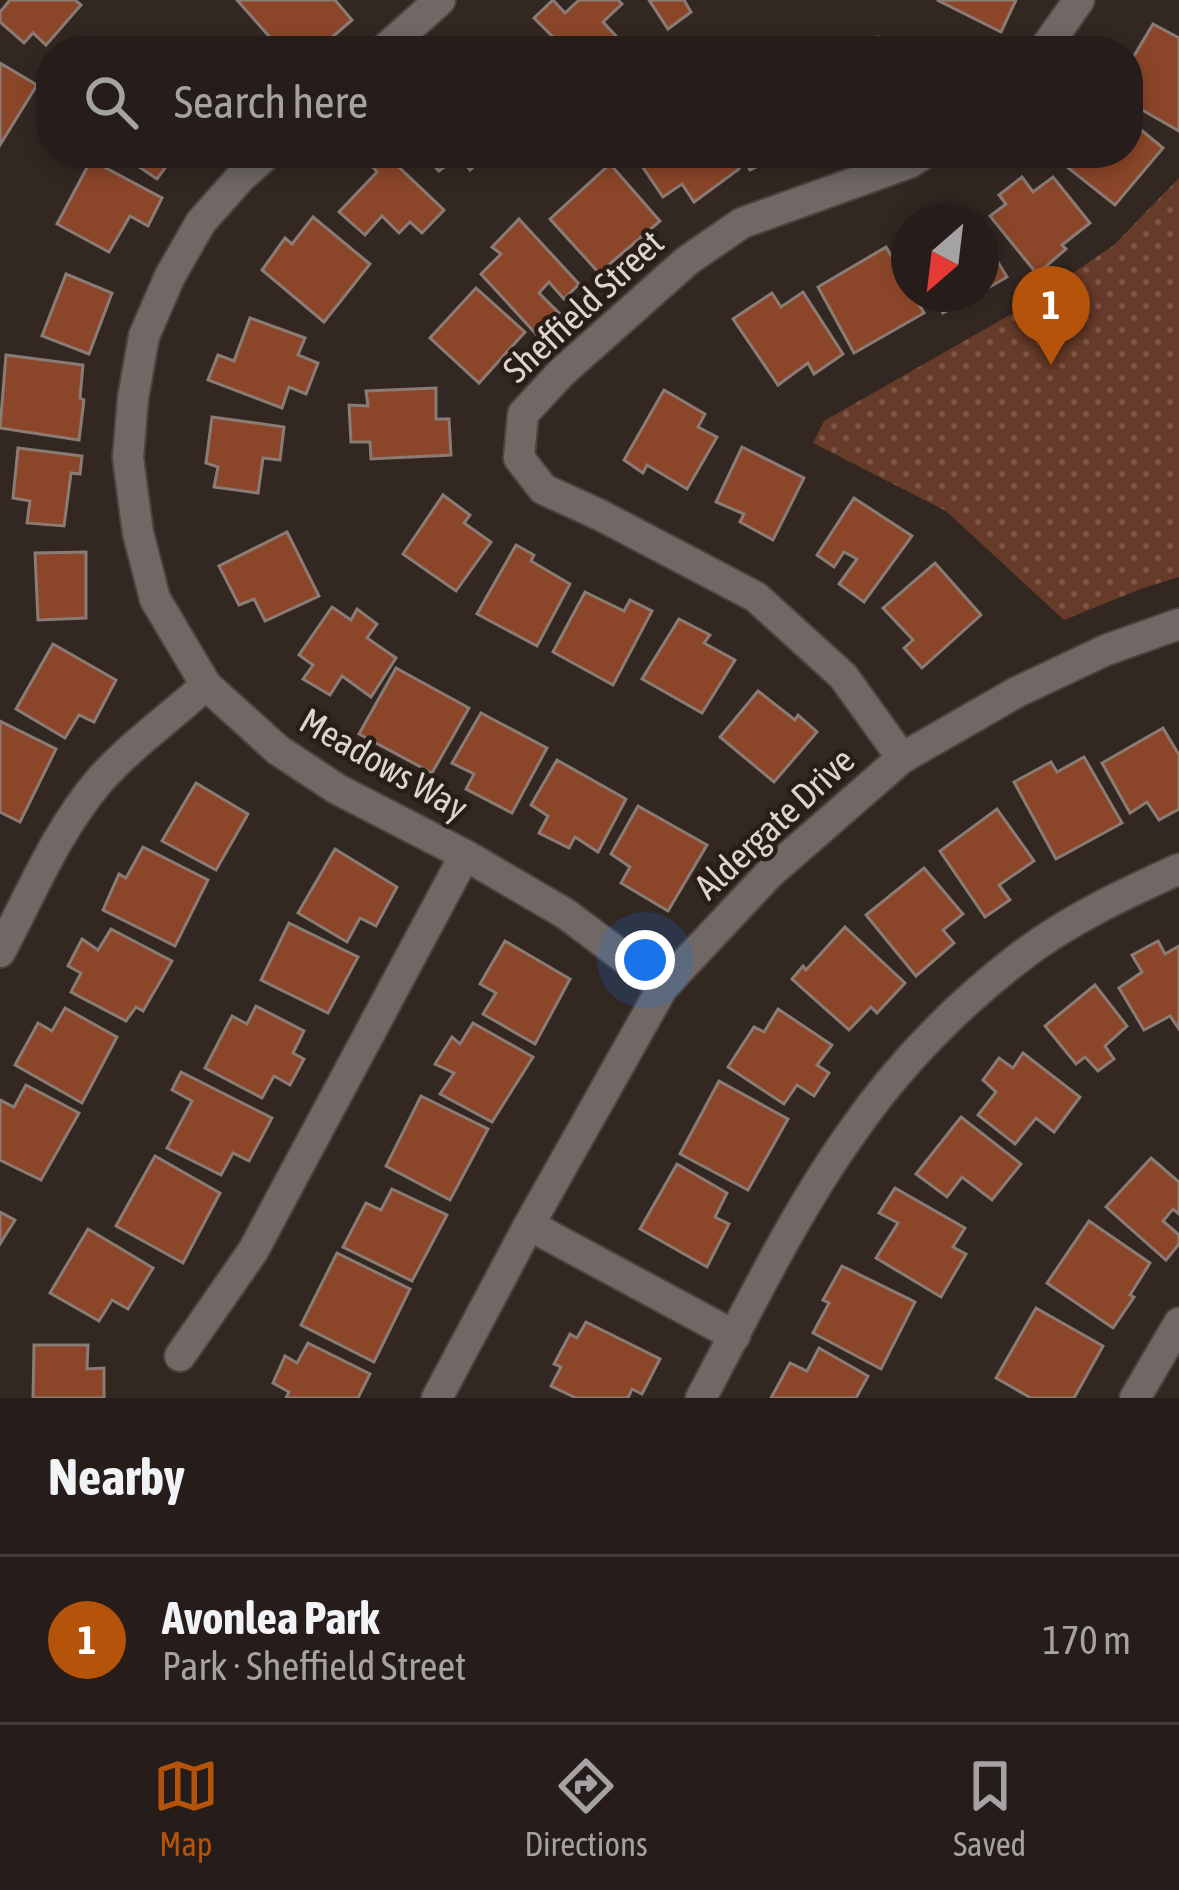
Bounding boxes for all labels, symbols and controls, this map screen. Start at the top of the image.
search box [36,36,1143,168]
icon: search [78,69,144,135]
text: Search here [174,76,368,128]
north arrow [891,204,999,312]
street label: Sheffield Street [494,221,672,391]
pin: 1 [1012,266,1090,365]
street label: Meadows Way [293,699,475,829]
street label: Aldergate Drive [686,739,862,907]
your location [615,930,675,990]
text: Nearby [48,1447,185,1506]
text: Avonlea Park [162,1592,379,1644]
text: 1 [78,1618,96,1662]
text: 170 m [1043,1618,1131,1662]
text: Park · Sheffield Street [162,1644,466,1688]
tab: Map [153,1753,219,1863]
tab: Directions [524,1753,648,1863]
tab: Saved [953,1753,1026,1863]

